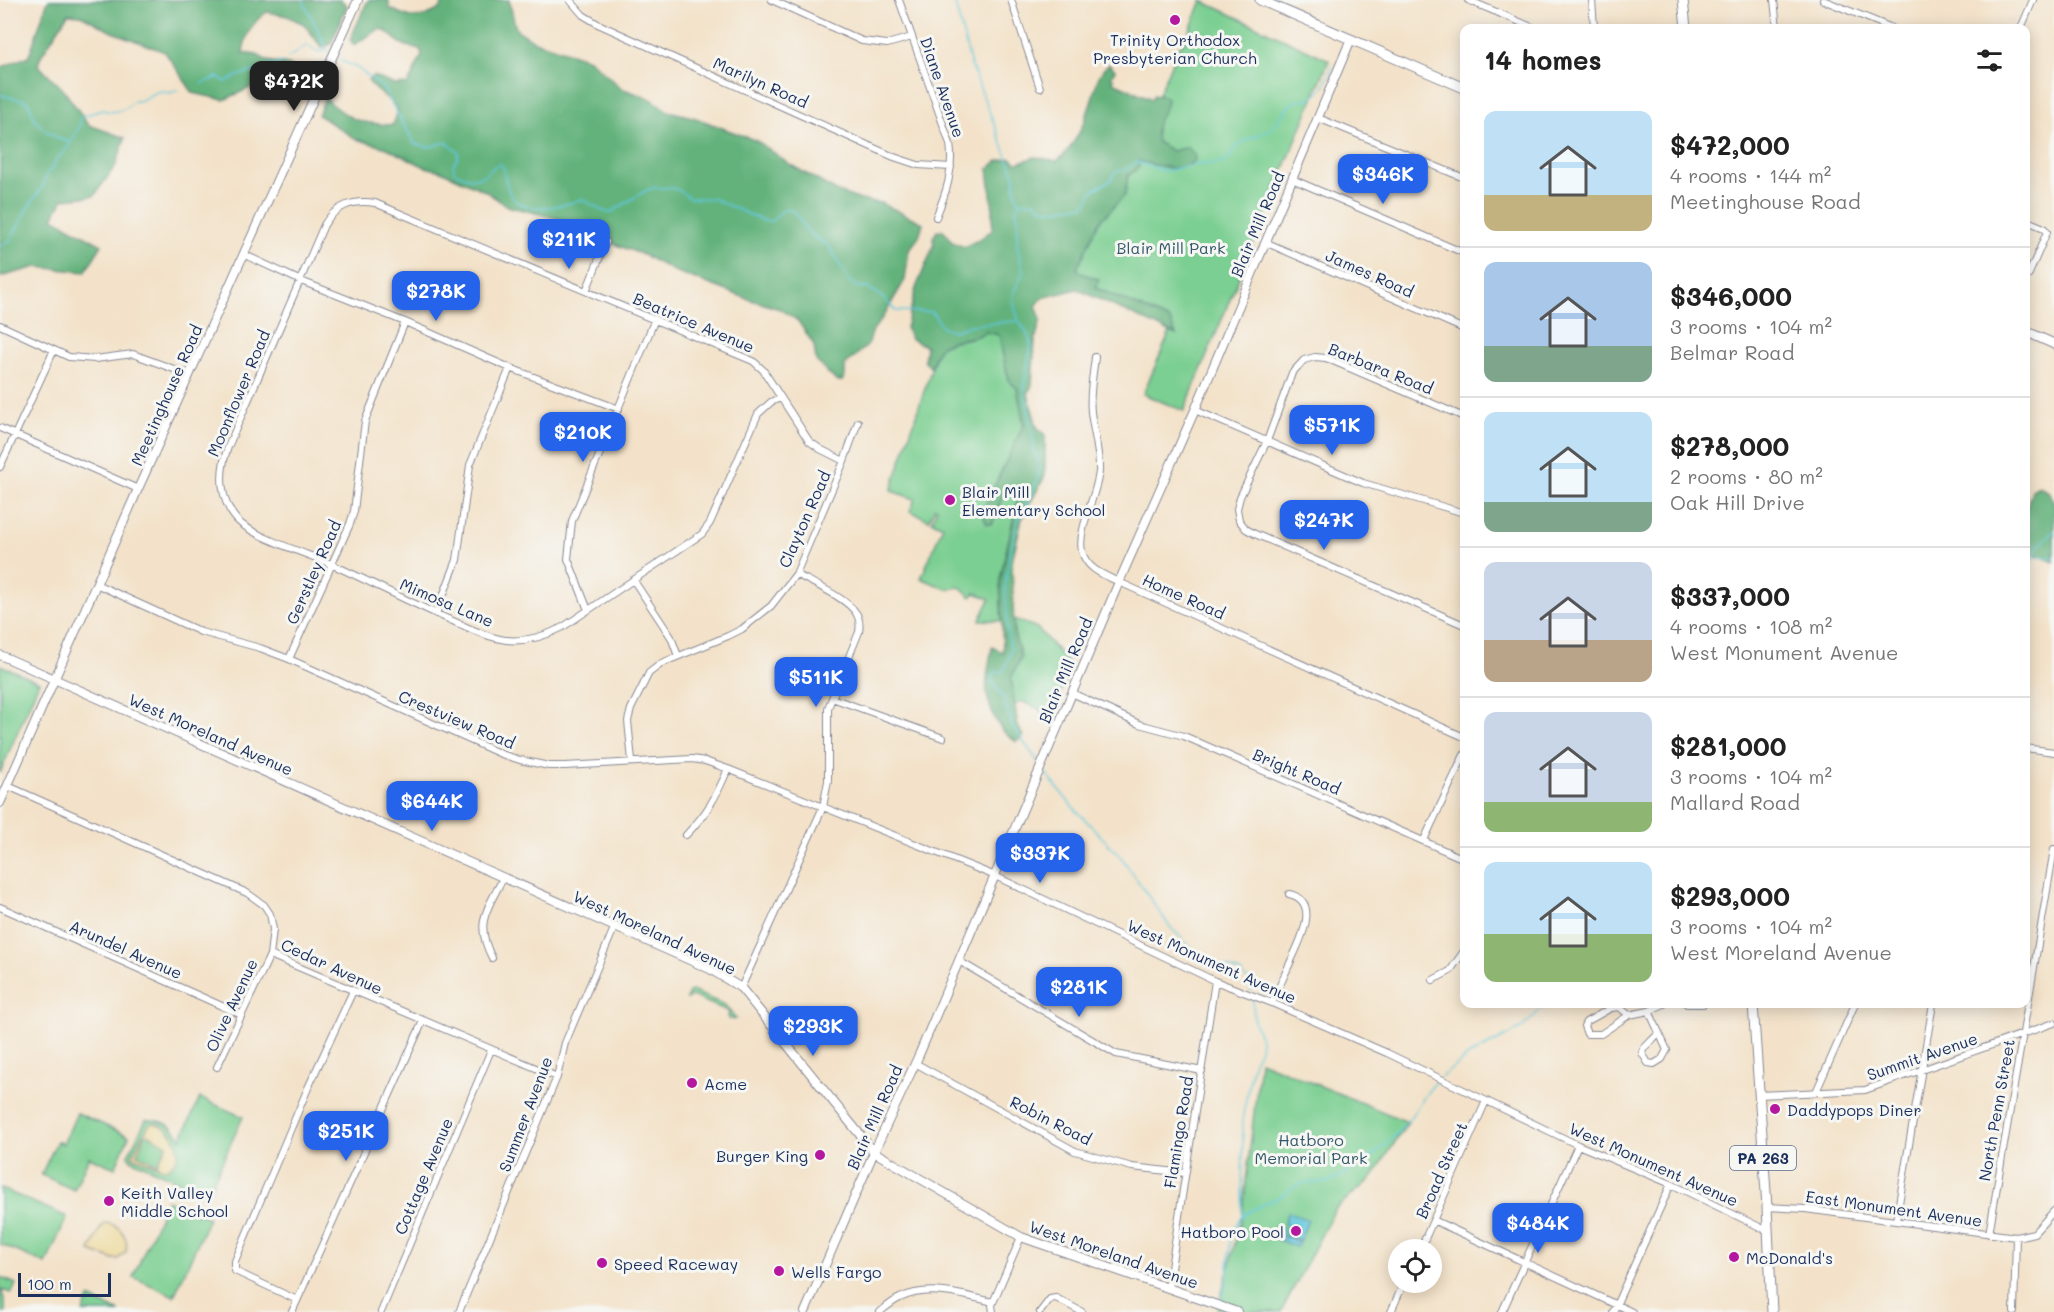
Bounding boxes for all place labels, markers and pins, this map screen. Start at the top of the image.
marker: Trinity Orthodox Presbyterian Church [1168,13,1182,27]
place label: Trinity Orthodox Presbyterian Church [1093,29,1257,68]
pin: $472K [252,61,336,112]
pin: $346K [1341,154,1425,205]
pin: $211K [527,219,611,270]
pin: $278K [394,271,478,322]
pin: $571K [1290,405,1374,456]
pin: $210K [541,412,625,463]
place label: Blair Mill Elementary School [962,481,1106,520]
marker: Blair Mill Elementary School [943,493,957,507]
pin: $247K [1282,500,1366,551]
pin: $511K [774,657,858,708]
pin: $644K [390,781,474,832]
pin: $337K [998,833,1082,884]
pin: $281K [1037,967,1121,1018]
pin: $293K [771,1006,855,1057]
place label: Acme [704,1073,747,1094]
marker: Acme [685,1076,699,1090]
place label: Daddypops Diner [1787,1099,1921,1120]
marker: Daddypops Diner [1768,1102,1782,1116]
pin: $251K [304,1111,388,1162]
place label: Burger King [716,1145,808,1166]
marker: Burger King [813,1148,827,1162]
place label: Keith Valley Middle School [121,1182,228,1221]
marker: Keith Valley Middle School [102,1194,116,1208]
pin: $484K [1496,1203,1580,1254]
place label: Hatboro Pool [1180,1221,1284,1242]
marker: Hatboro Pool [1289,1224,1303,1238]
place label: McDonald's [1746,1247,1833,1268]
marker: McDonald's [1727,1250,1741,1264]
place label: Speed Raceway [614,1253,738,1274]
marker: Speed Raceway [595,1256,609,1270]
place label: Wells Fargo [791,1261,882,1282]
marker: Wells Fargo [772,1264,786,1278]

